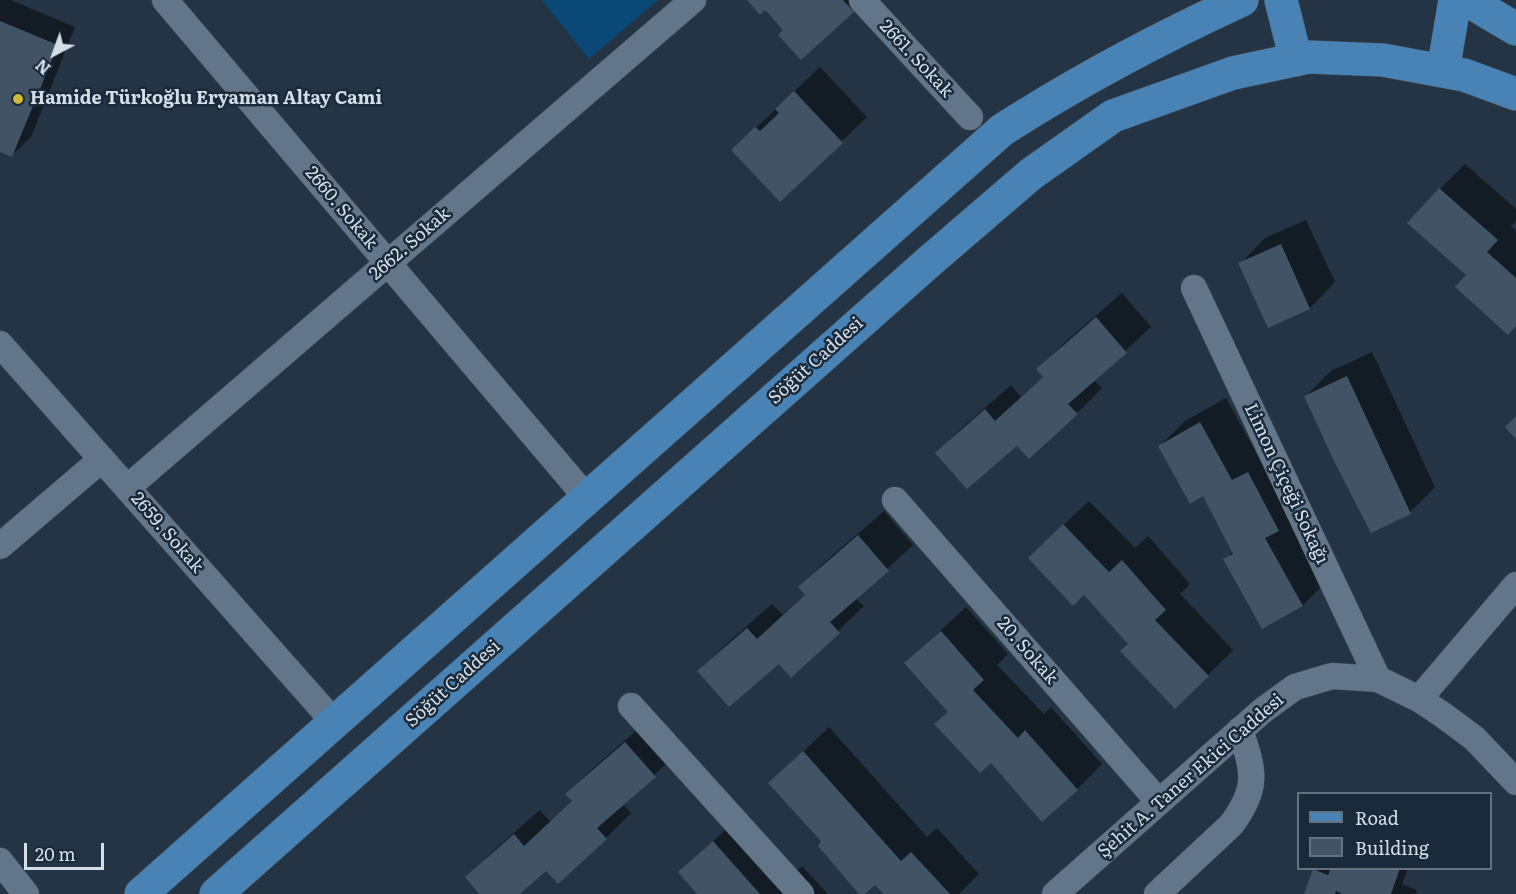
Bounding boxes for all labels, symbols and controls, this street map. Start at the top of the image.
street label: 2661. Sokak [875,16,957,102]
north arrow [24,24,84,84]
text: N [29,54,55,81]
place label: Hamide Türkoğlu Eryaman Altay Cami [30,88,382,110]
marker: Hamide Türkoğlu Eryaman Altay Cami [11,92,25,106]
street label: 2660. Sokak [300,162,382,254]
street label: 2662. Sokak [365,203,455,285]
street label: Söğüt Caddesi [764,313,868,409]
street label: Limon Çiçeği Sokağı [1239,400,1333,568]
street label: 2659. Sokak [126,488,208,578]
street label: 20. Sokak [992,613,1062,689]
street label: Söğüt Caddesi [401,636,505,732]
street label: Şehit A. Taner Ekici Caddesi [1094,689,1288,863]
legend [1297,792,1492,870]
text: Road [1355,804,1399,831]
scale bar [27,831,106,869]
text: Building [1355,834,1429,861]
text: 20 m [35,840,76,867]

